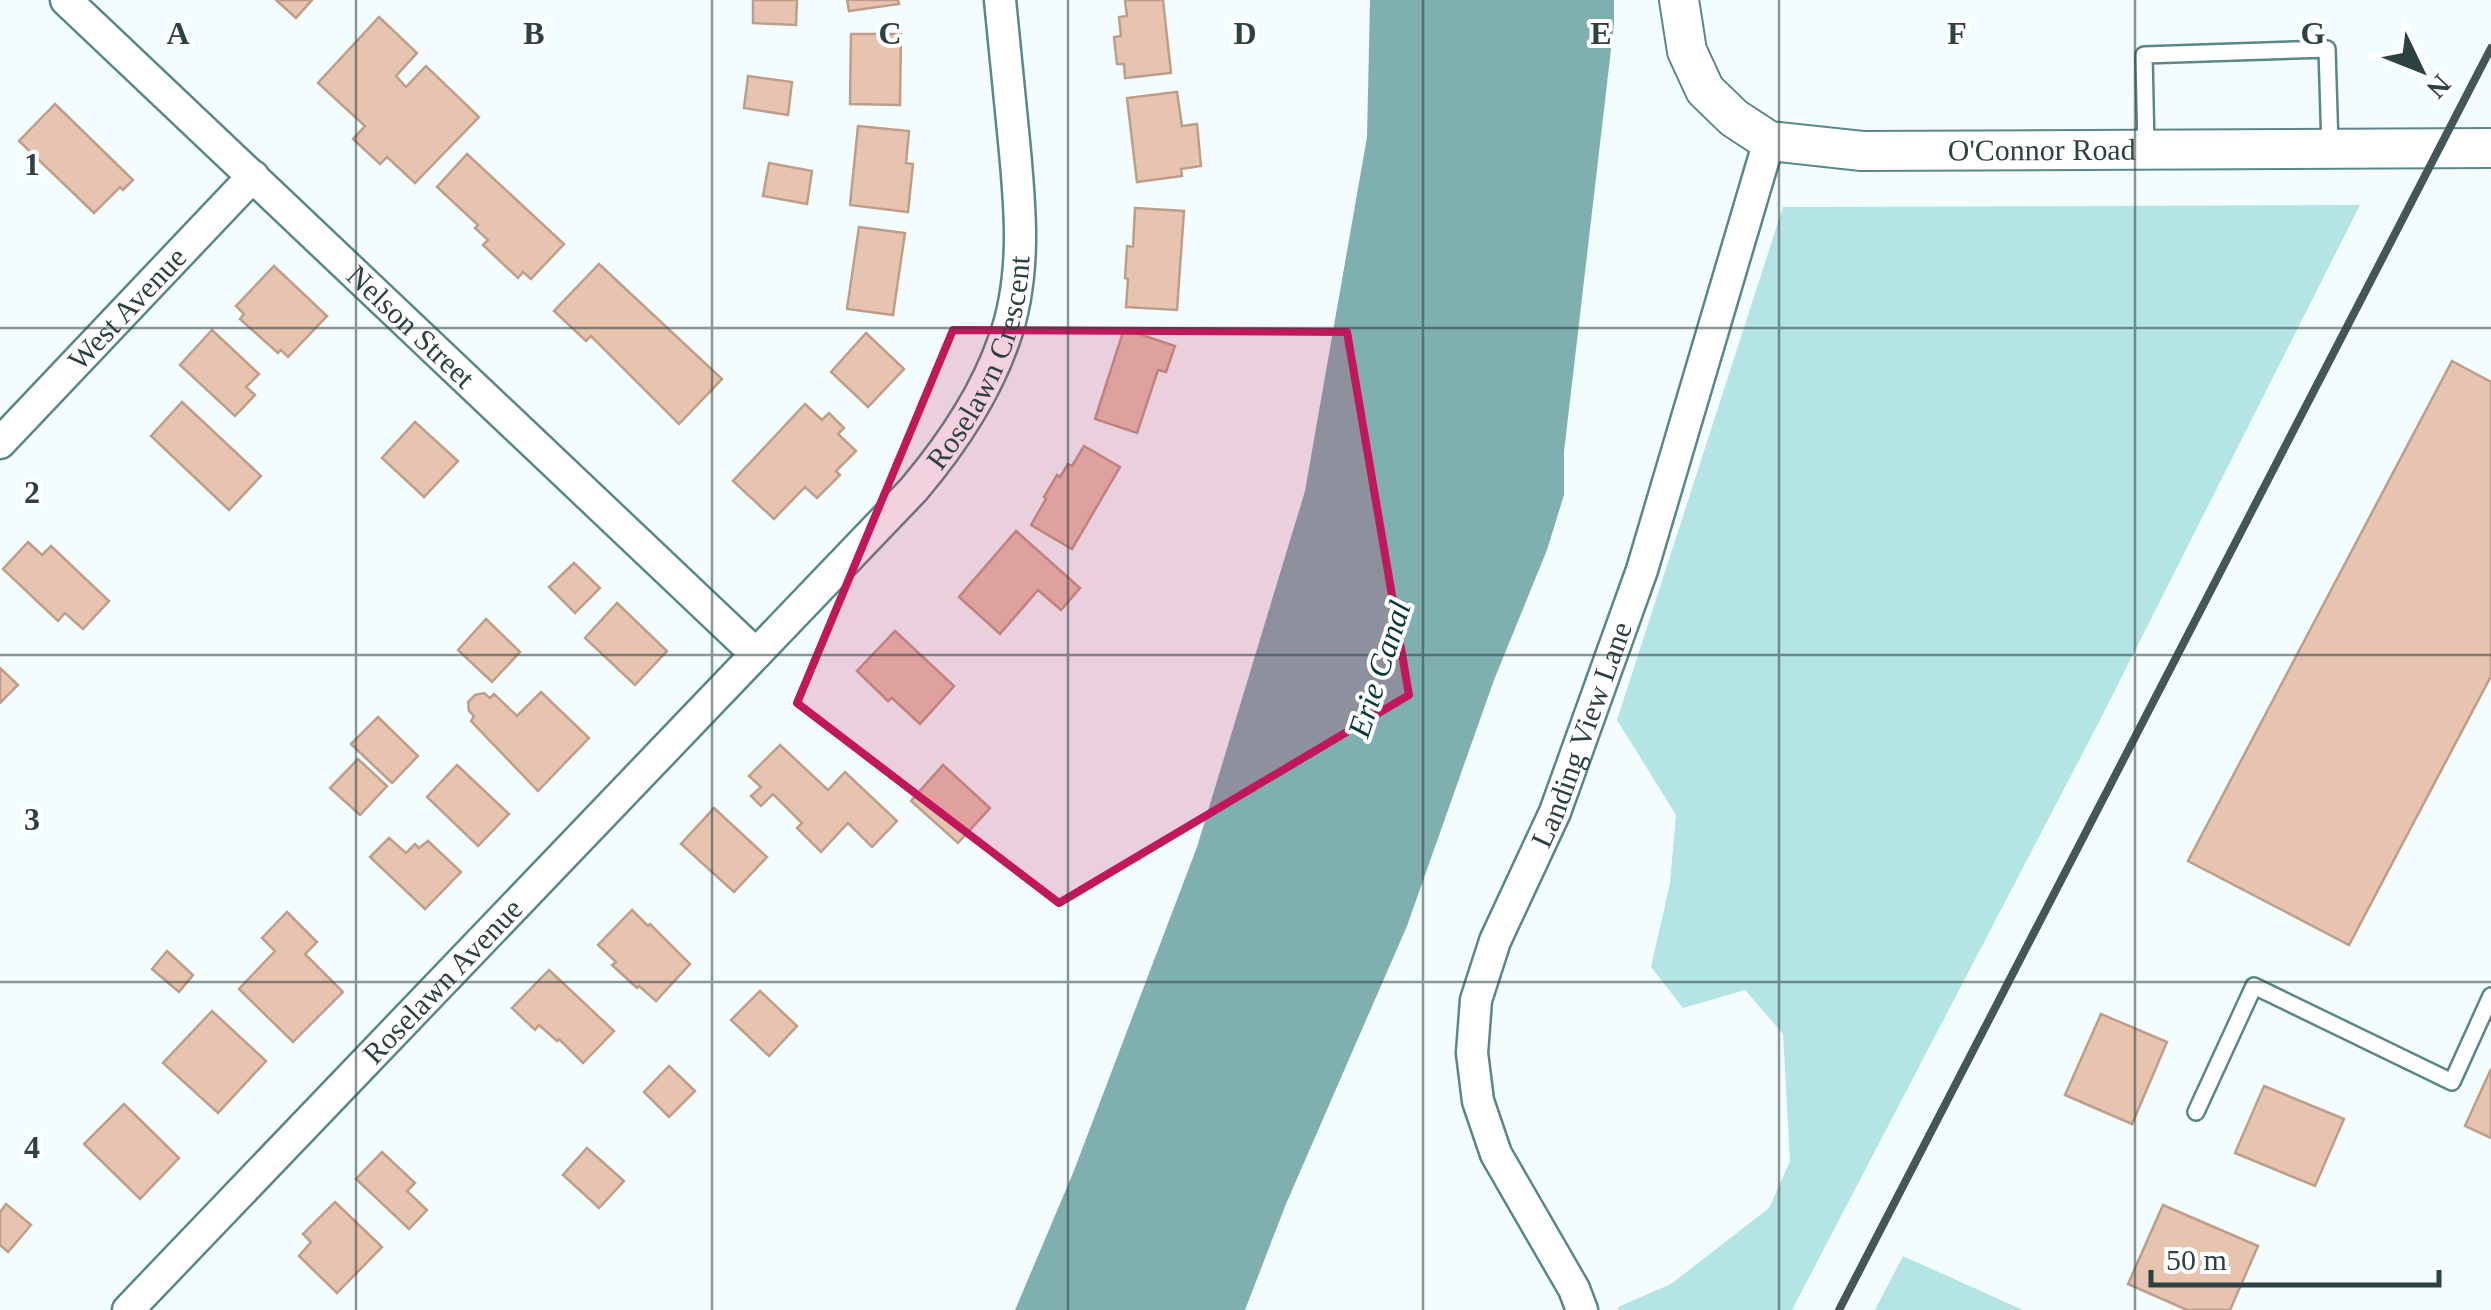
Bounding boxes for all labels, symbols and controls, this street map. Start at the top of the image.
text: A [166,15,190,51]
text: B [523,15,545,51]
text: C [878,15,902,51]
text: D [1233,15,1257,51]
text: E [1590,15,1612,51]
text: F [1947,15,1967,51]
text: G [2301,15,2326,51]
north arrow [2371,20,2471,120]
text: N [2421,69,2457,105]
street label: O'Connor Road [1948,133,2136,167]
text: 1 [24,146,40,182]
street label: West Avenue [61,240,193,376]
street label: Roselawn Crescent [919,254,1036,475]
street label: Nelson Street [341,259,482,395]
text: 2 [24,474,40,510]
water label: Erie Canal [1340,596,1418,743]
street label: Landing View Lane [1524,617,1638,852]
text: 3 [24,801,40,837]
street label: Roselawn Avenue [356,892,529,1070]
text: 4 [24,1129,40,1165]
scale bar [2151,1225,2438,1287]
text: 50 m [2166,1243,2227,1276]

